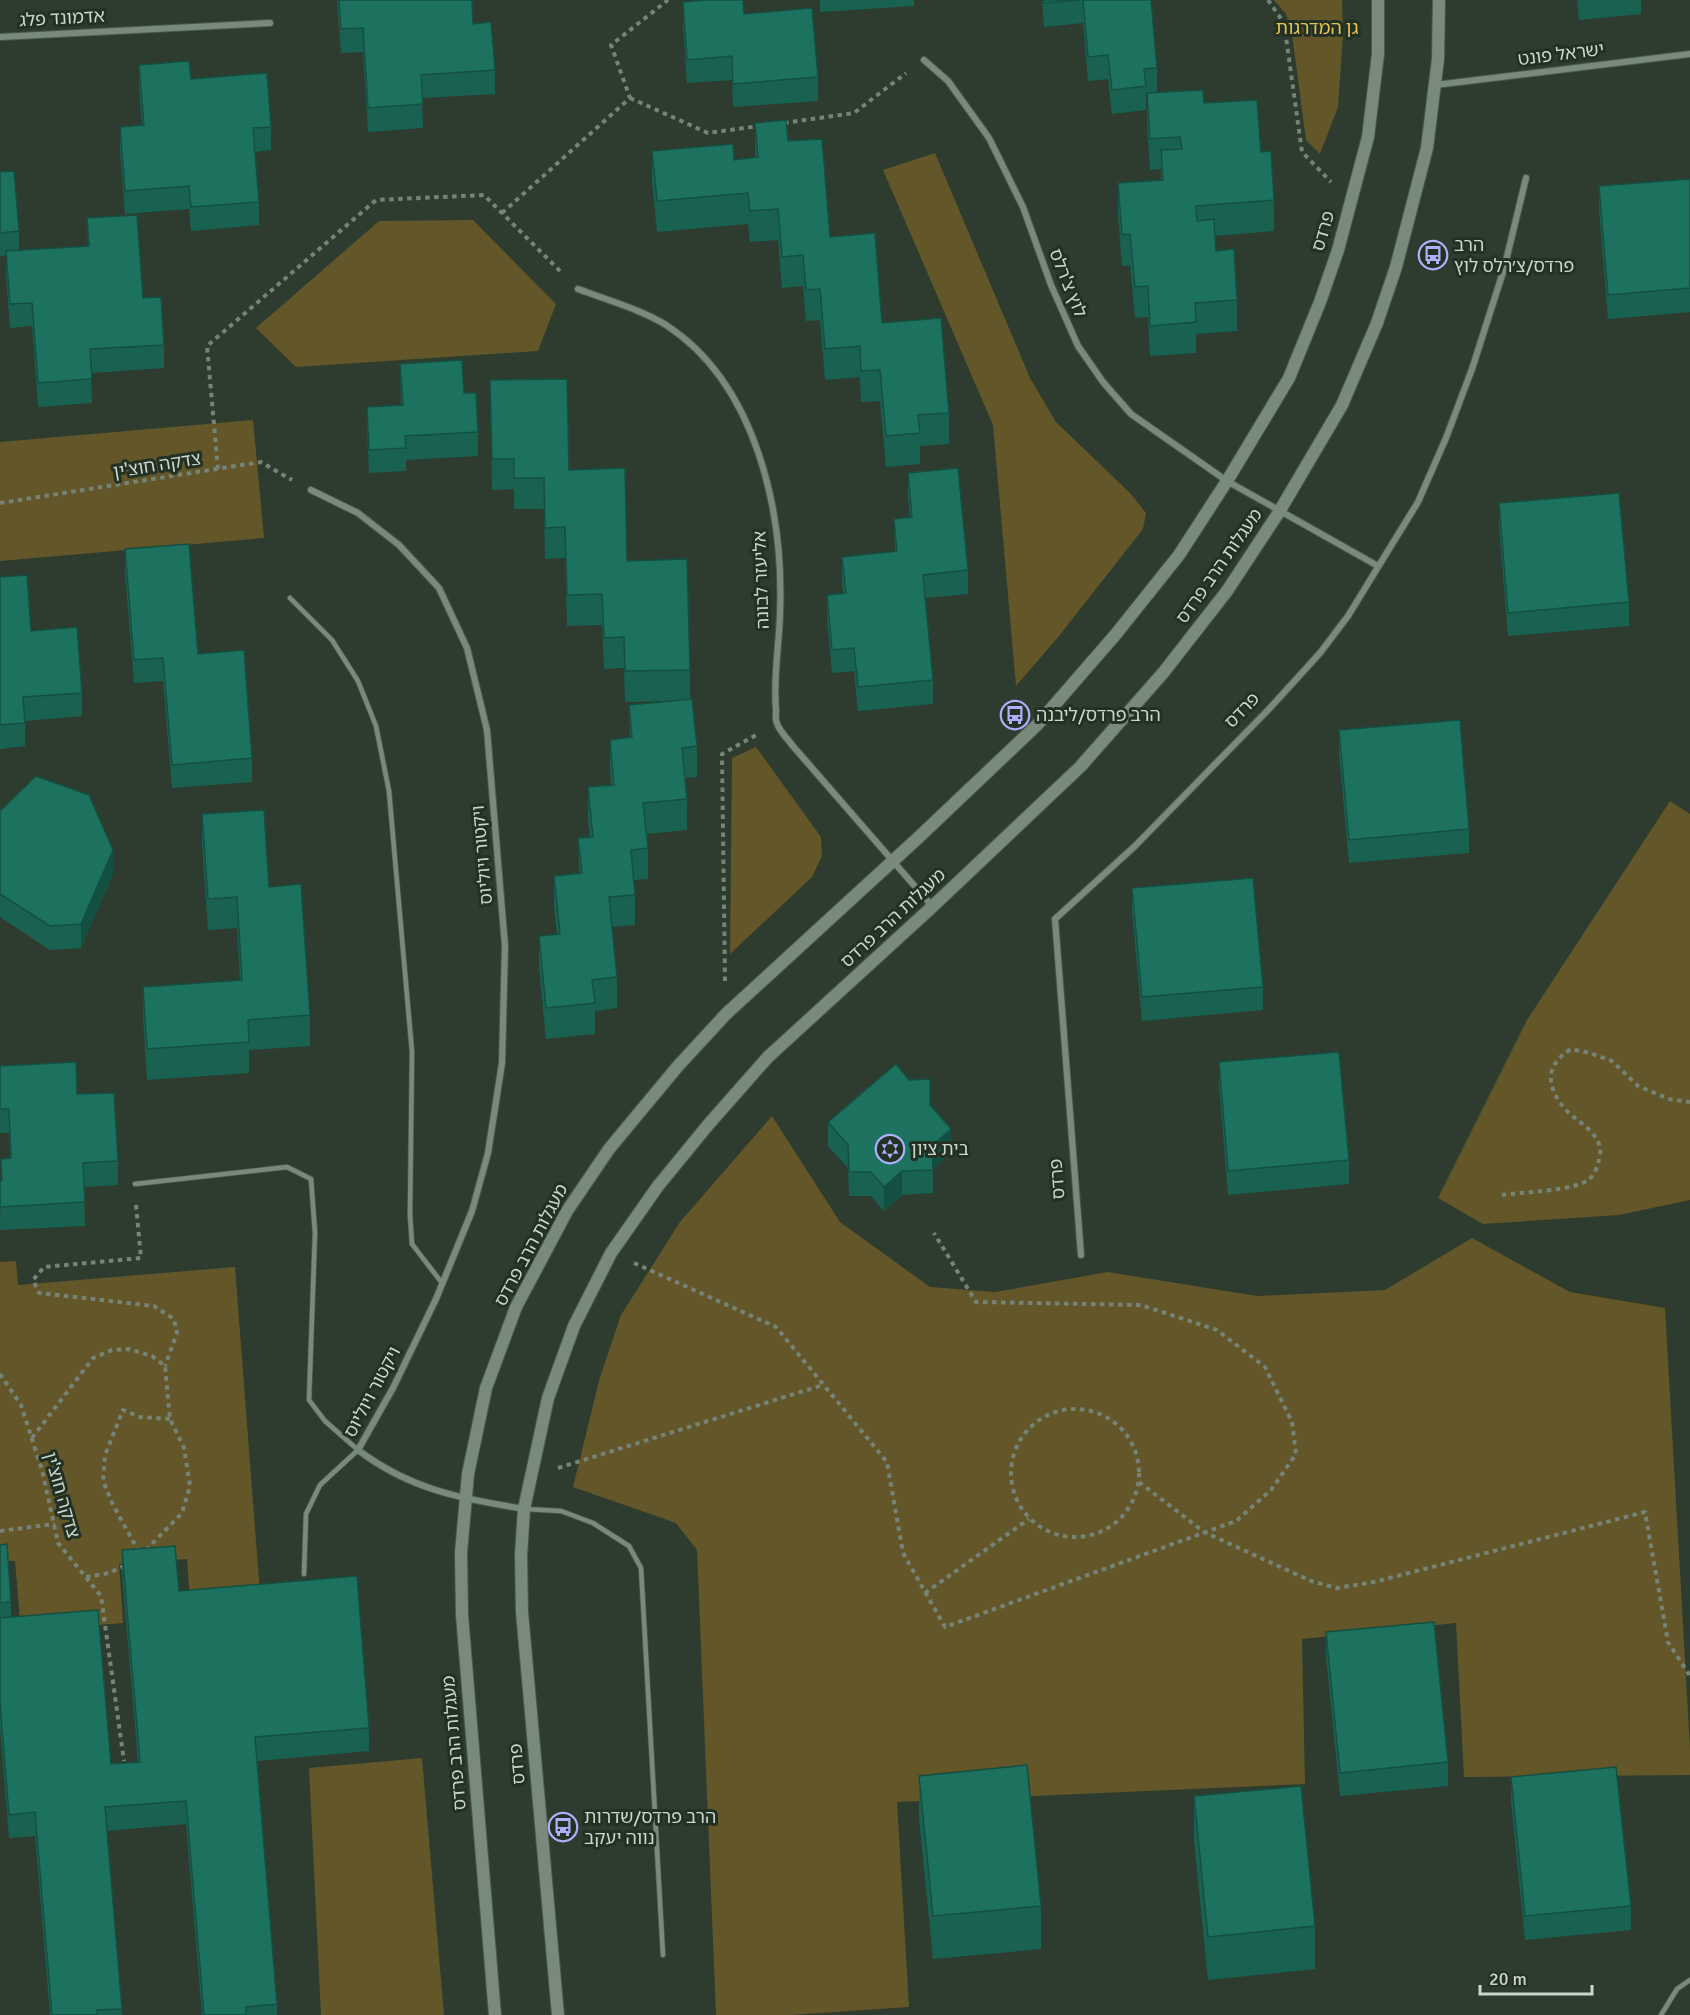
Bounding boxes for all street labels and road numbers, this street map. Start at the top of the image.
street label: אדמונד פלג [19,5,105,31]
street label: ישראל פונט [1517,38,1605,70]
street label: פרדס [1307,208,1339,254]
street label: לוץ צ'רלס [1044,245,1092,321]
street label: צדקה חוצ'ין [112,447,202,483]
street label: מעגלות הרב פרדס [1171,504,1267,628]
street label: אליעזר לבונה [748,530,774,630]
street label: פרדס [1220,688,1264,732]
street label: ויקטור ויוליוס [467,804,497,906]
street label: מעגלות הרב פרדס [836,864,950,972]
street label: פרדס [1045,1158,1069,1200]
street label: מעגלות הרב פרדס [490,1180,573,1310]
street label: ויקטור ויוליוס [339,1343,405,1441]
street label: צדקה חוצ'ין [39,1450,85,1540]
street label: מעגלות הרב פרדס [437,1675,471,1811]
street label: פרדס [504,1743,530,1785]

